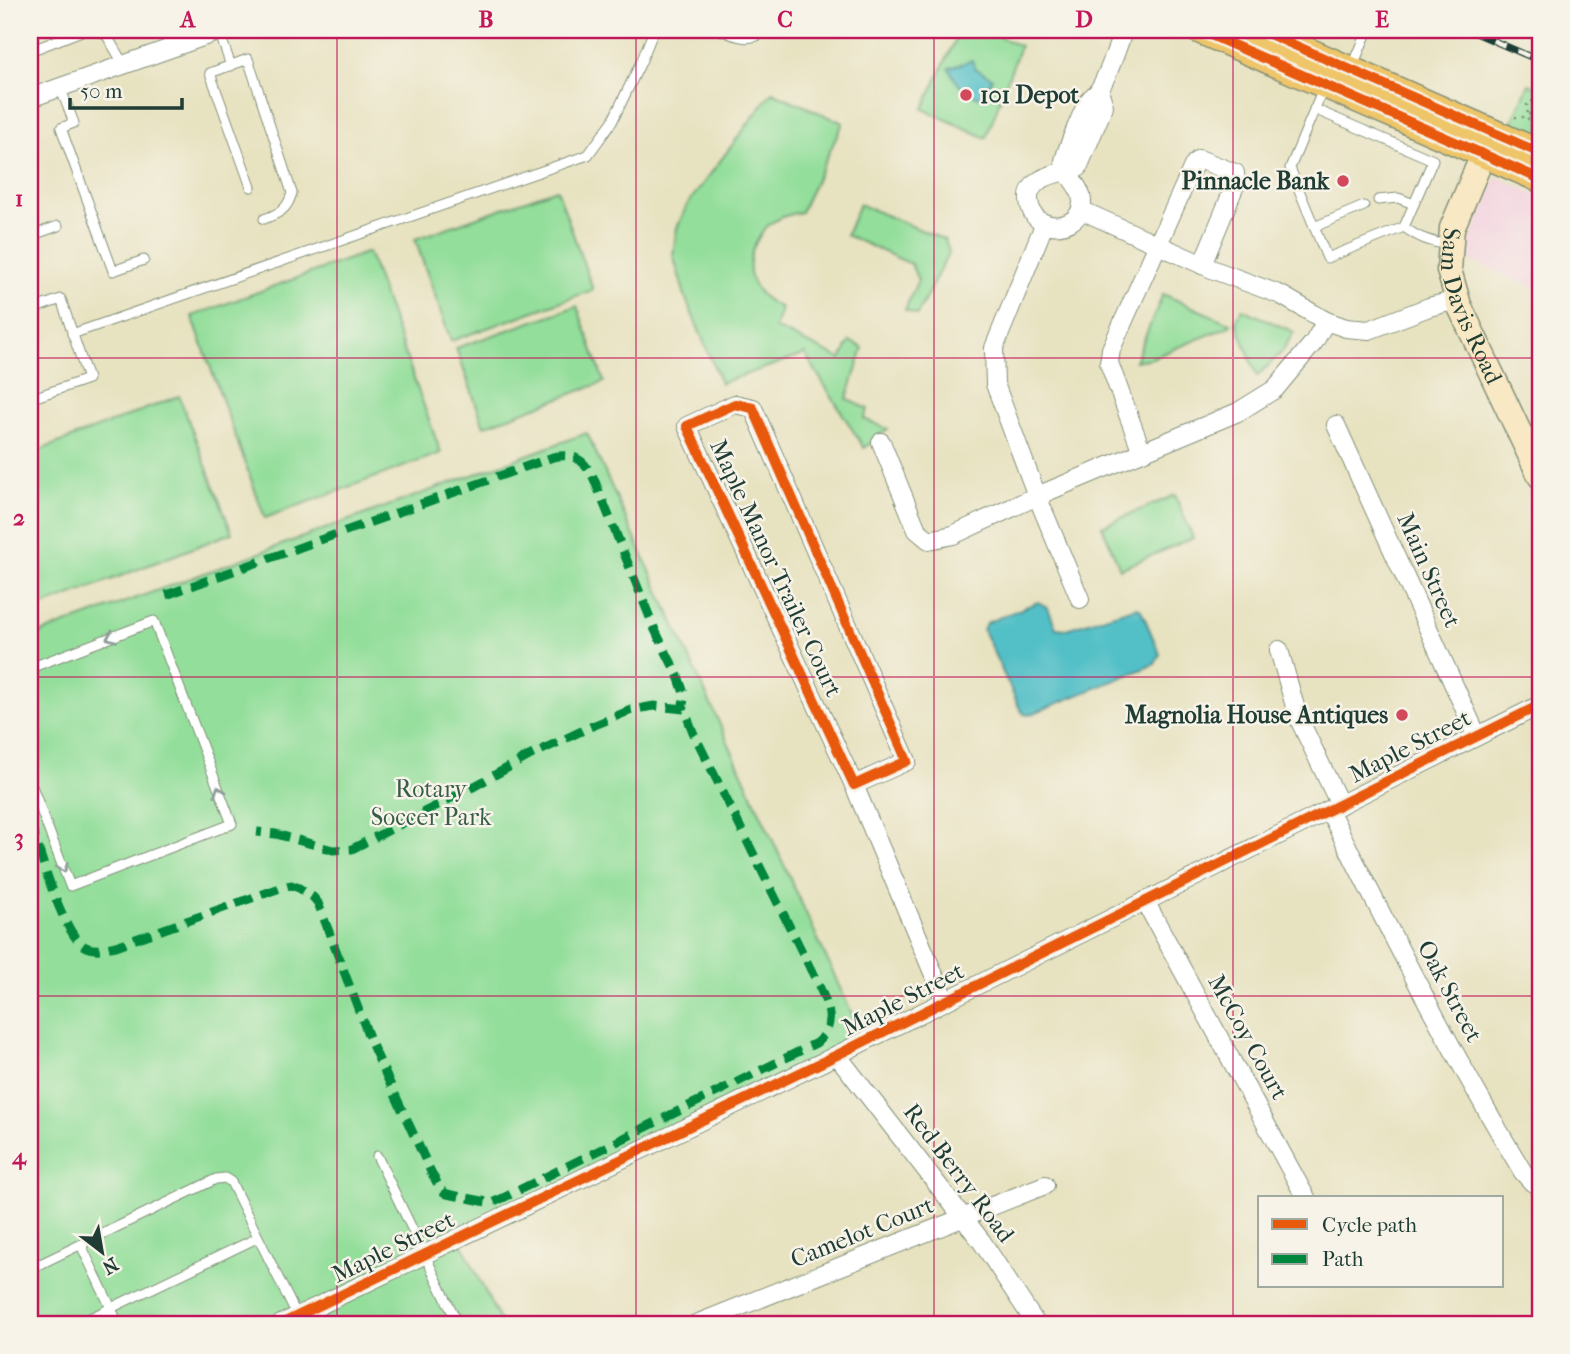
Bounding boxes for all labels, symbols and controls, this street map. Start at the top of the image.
text: A [179,6,197,33]
text: B [479,6,494,33]
text: C [777,6,793,33]
text: D [1075,6,1093,33]
text: E [1375,6,1389,33]
scale bar [70,66,182,110]
text: 50 m [80,79,123,103]
place label: 101 Depot [980,81,1080,109]
marker: 101 Depot [958,87,974,103]
place label: Pinnacle Bank [1182,167,1330,195]
marker: Pinnacle Bank [1335,173,1351,189]
text: 1 [15,185,23,212]
street label: Sam Davis Road [1435,227,1509,389]
street label: Maple Manor Trailer Court [704,435,848,702]
text: 2 [13,504,25,531]
street label: Main Street [1391,508,1467,632]
one-way arrow [106,629,118,643]
place label: Magnolia House Antiques [1125,701,1388,729]
street label: Maple Street [1345,703,1476,789]
marker: Magnolia House Antiques [1394,707,1410,723]
park label: Rotary Soccer Park [371,775,492,831]
one-way arrow [214,786,228,798]
text: 3 [14,824,24,851]
one-way arrow [55,861,69,873]
street label: Oak Street [1412,935,1489,1047]
street label: Maple Street [838,956,969,1042]
street label: McCoy Court [1202,970,1294,1105]
street label: Red Berry Road [898,1098,1021,1249]
text: 4 [11,1143,27,1170]
street label: Camelot Court [786,1190,938,1273]
legend [1258,1196,1504,1288]
street label: Maple Street [327,1205,459,1289]
text: Cycle path [1322,1213,1417,1237]
north arrow [66,1218,136,1288]
text: Path [1322,1247,1364,1271]
text: N [98,1253,122,1279]

